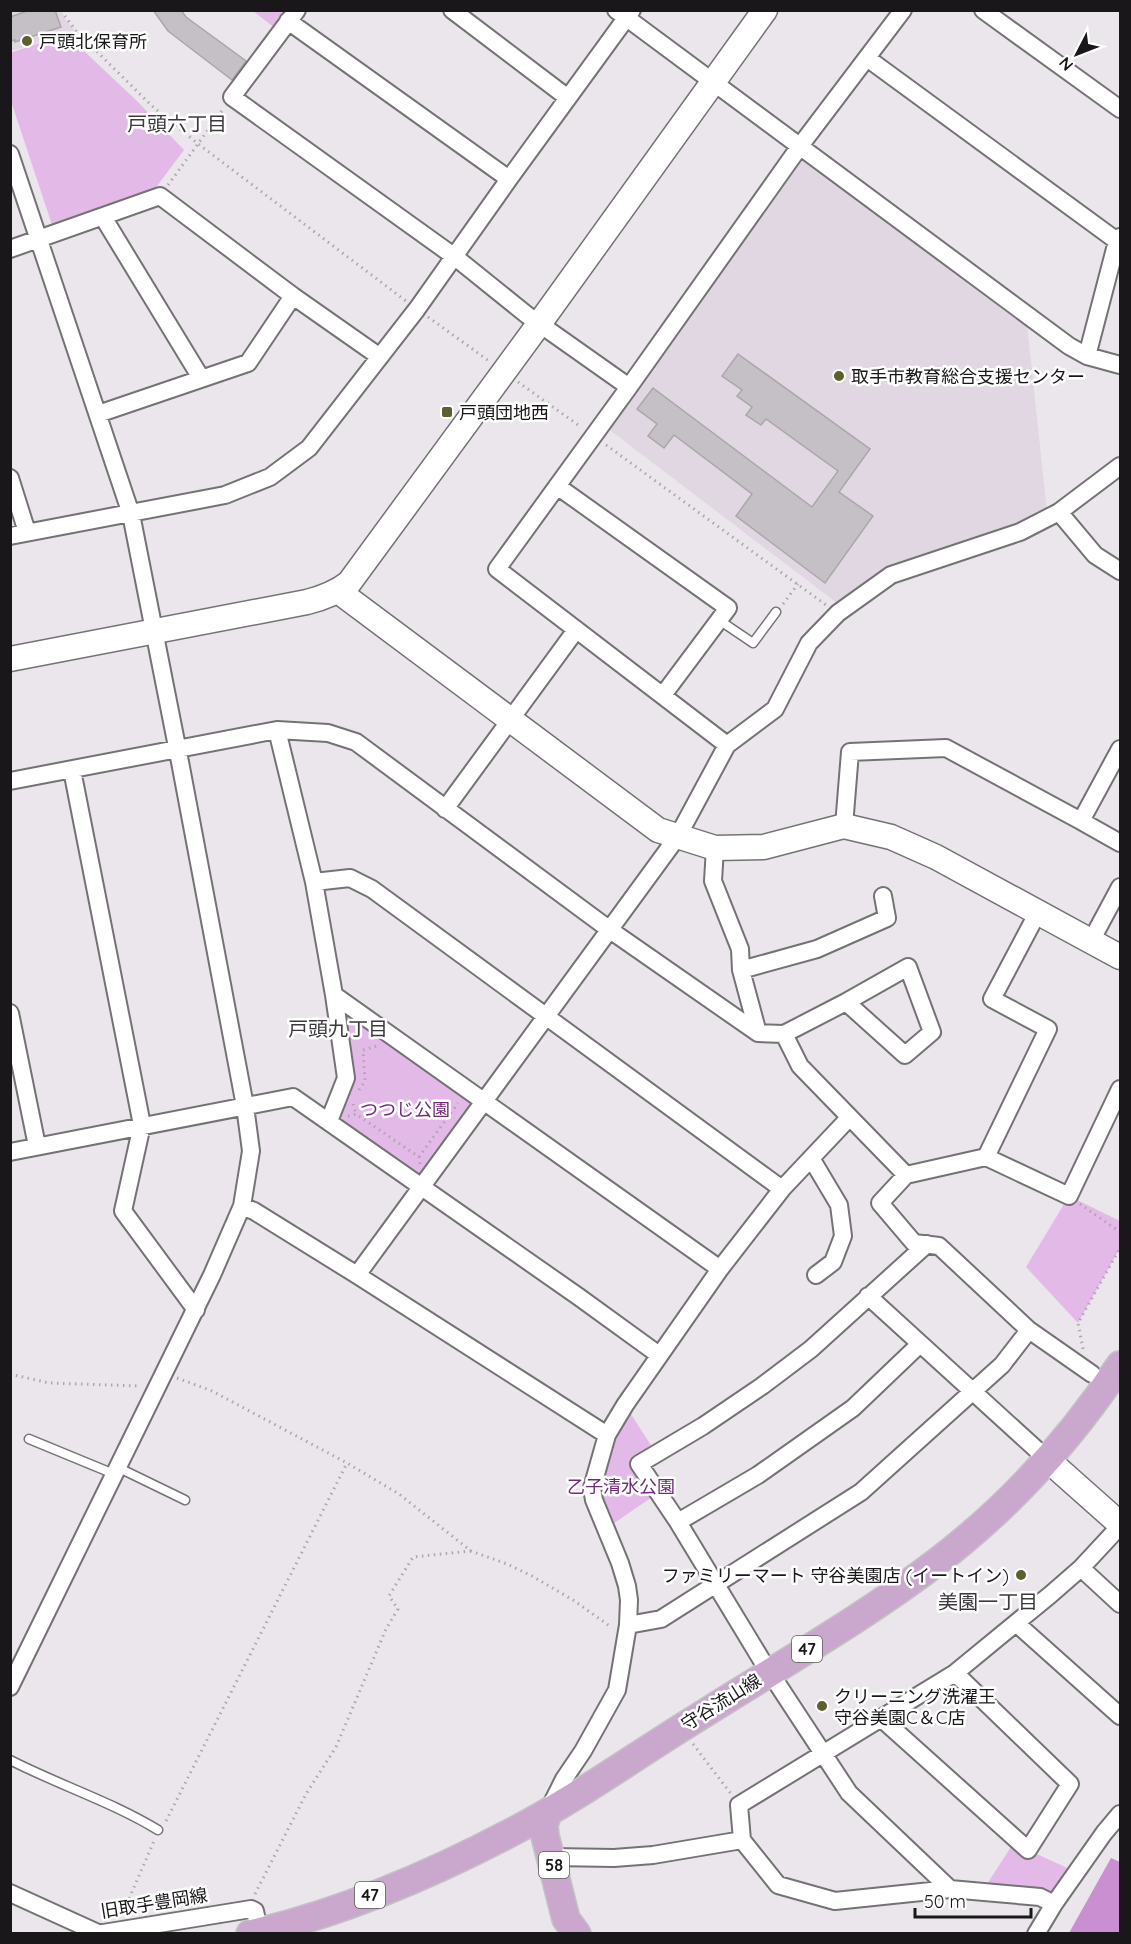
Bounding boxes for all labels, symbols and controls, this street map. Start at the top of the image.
north arrow [1047,24,1107,84]
place label: 戸頭北保育所 [39,30,147,53]
marker: 戸頭北保育所 [20,34,34,48]
text: N [1054,53,1077,75]
district label: 戸頭六丁目 [127,111,227,136]
place label: 取手市教育総合支援センター [851,365,1085,388]
marker: 取手市教育総合支援センター [832,369,846,383]
place label: 戸頭団地西 [459,401,549,424]
marker: 戸頭団地西 [440,405,454,419]
district label: 戸頭九丁目 [288,1016,388,1041]
park label: つつじ公園 [360,1098,450,1121]
park label: 乙子清水公園 [567,1475,675,1498]
place label: ファミリーマート 守谷美園店 (イートイン) [662,1564,1009,1587]
marker: ファミリーマート 守谷美園店 (イートイン) [1014,1568,1028,1582]
district label: 美園一丁目 [938,1589,1038,1614]
road number: 47 [792,1636,822,1662]
street label: 守谷流山線 [677,1668,765,1736]
place label: クリーニング洗濯王 守谷美園C＆C店 [834,1685,996,1729]
marker: クリーニング洗濯王 守谷美園C＆C店 [815,1699,829,1713]
road number: 58 [539,1852,569,1878]
scale bar [915,1881,1030,1919]
road number: 47 [355,1882,385,1908]
street label: 旧取手豊岡線 [99,1883,209,1923]
text: 50 m [924,1890,966,1913]

